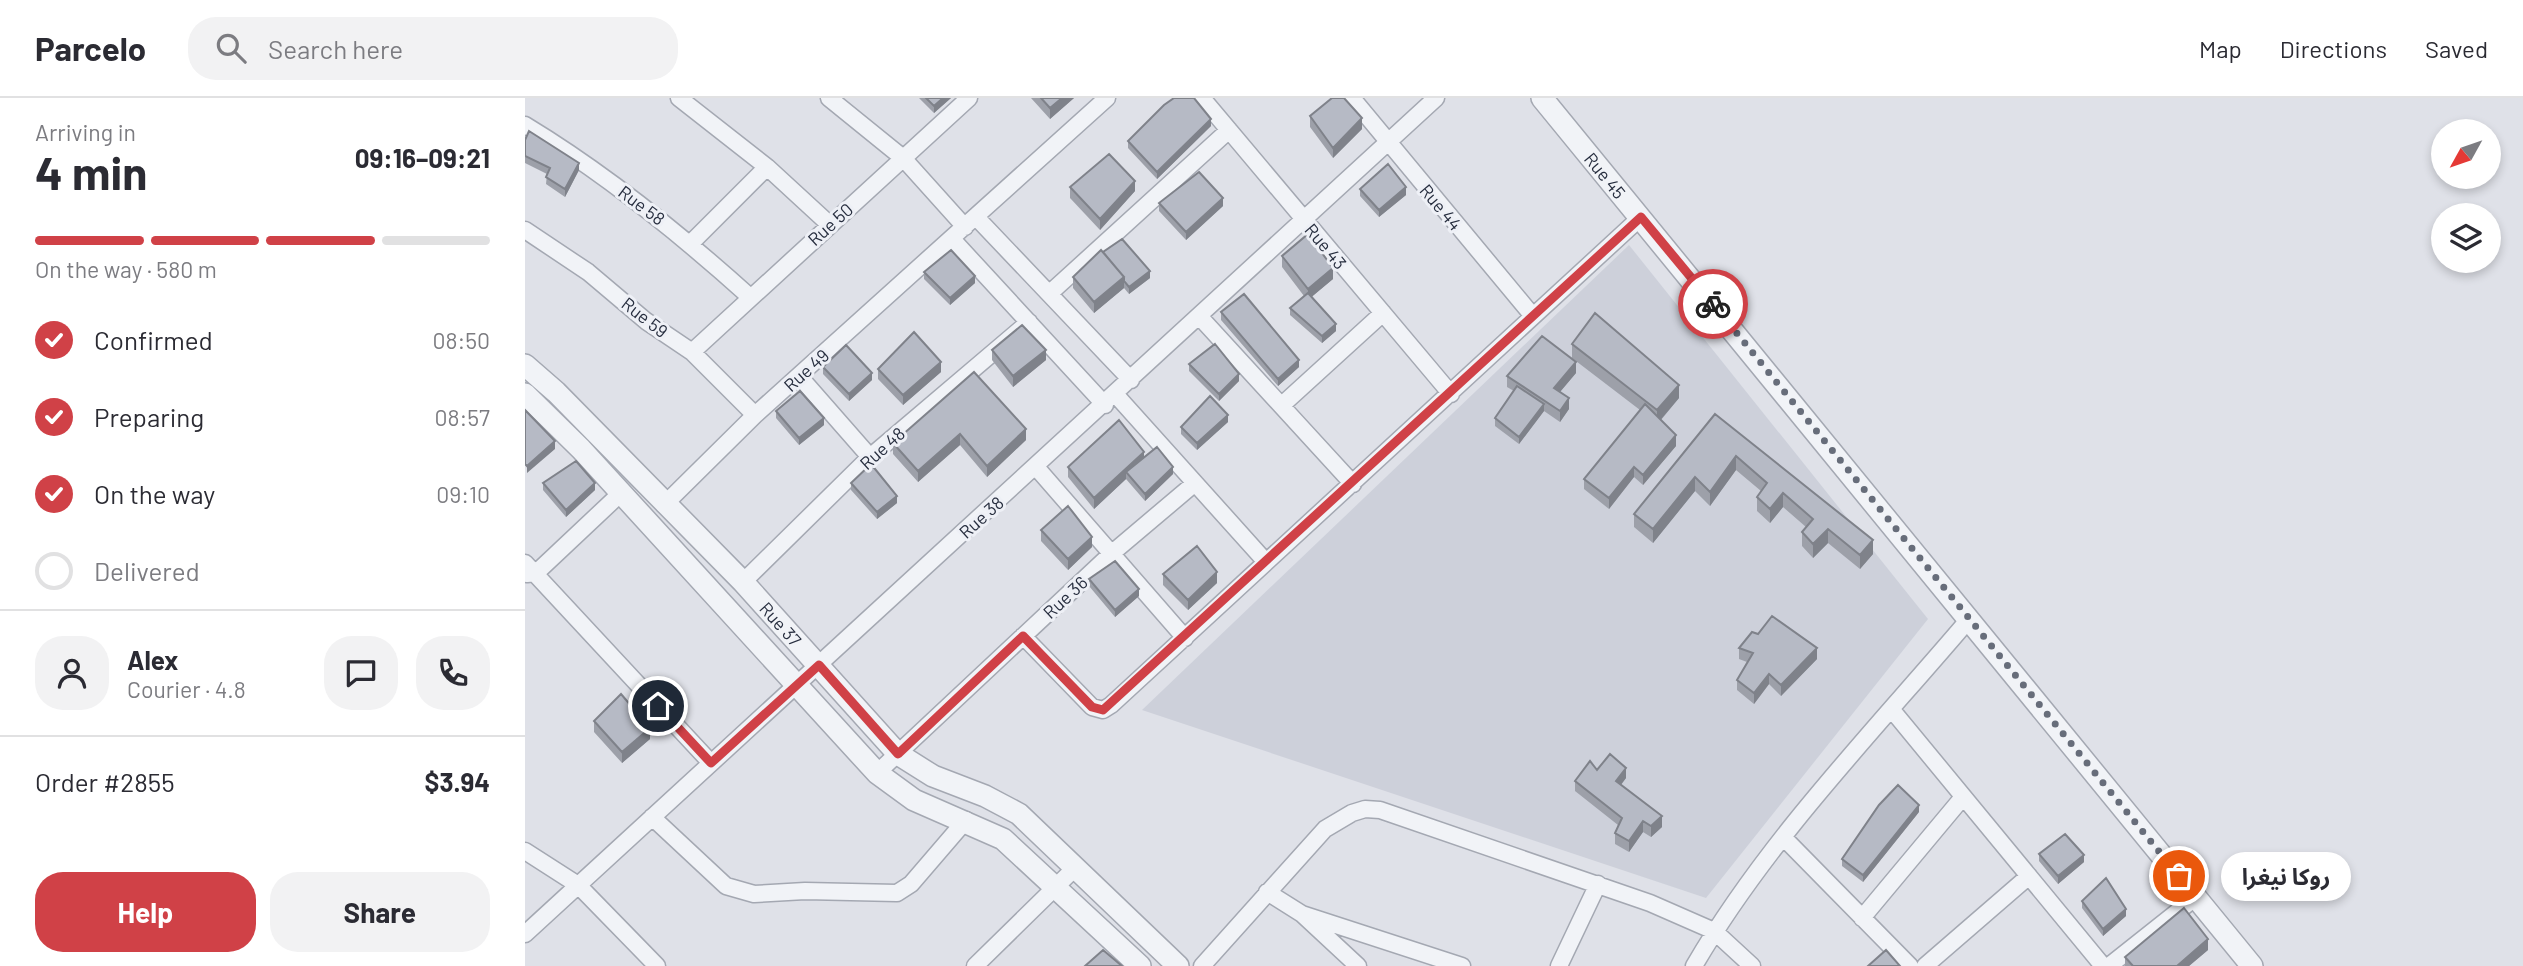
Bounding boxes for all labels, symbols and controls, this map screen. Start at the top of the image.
search box [188,17,678,80]
text: Parcelo [35,28,146,68]
icon: search [212,29,250,67]
text: Search here [268,33,403,64]
text: Map [2199,34,2242,63]
text: Directions [2280,34,2387,63]
text: Saved [2425,34,2488,63]
text: Arriving in [35,118,136,146]
north arrow [2431,119,2501,189]
map controls [2431,119,2501,273]
text: 09:16–09:21 [355,142,490,173]
text: 4 min [35,144,147,199]
street label: Rue 45 [1580,148,1631,203]
street label: Rue 44 [1415,179,1467,235]
street label: Rue 58 [614,180,670,230]
street label: Rue 50 [803,198,857,250]
button: layers [2431,203,2501,273]
street label: Rue 43 [1301,219,1351,273]
text: On the way · 580 m [35,255,217,283]
courier [1678,269,1748,339]
icon: bike [1694,285,1732,323]
street label: Rue 59 [618,292,672,342]
icon: check [35,321,73,359]
text: Confirmed [94,324,213,355]
text: 08:50 [432,326,490,354]
street label: Rue 49 [779,344,833,396]
icon: check [35,398,73,436]
text: Preparing [94,401,204,432]
text: 08:57 [435,403,490,431]
street label: Rue 48 [855,422,909,474]
icon: check [35,475,73,513]
text: On the way [94,478,215,509]
text: 09:10 [436,480,490,508]
street label: Rue 38 [954,491,1008,543]
text: Delivered [94,555,200,586]
street label: Rue 36 [1038,571,1092,623]
street label: Rue 37 [755,597,806,651]
button: person [35,636,109,710]
button: chat [324,636,398,710]
button: phone [416,636,490,710]
text: Alex [127,644,178,675]
text: Courier · 4.8 [127,675,246,703]
pin [628,676,688,736]
icon: home [639,687,677,725]
text: Order #2855 [35,766,175,797]
text: $3.94 [425,766,490,797]
pin [2149,846,2209,906]
callout: روكا نيغرا [2221,852,2351,900]
icon: bag [2160,857,2198,895]
text: روكا نيغرا [2242,862,2330,890]
button: Help [35,872,256,952]
button: Share [270,872,490,952]

